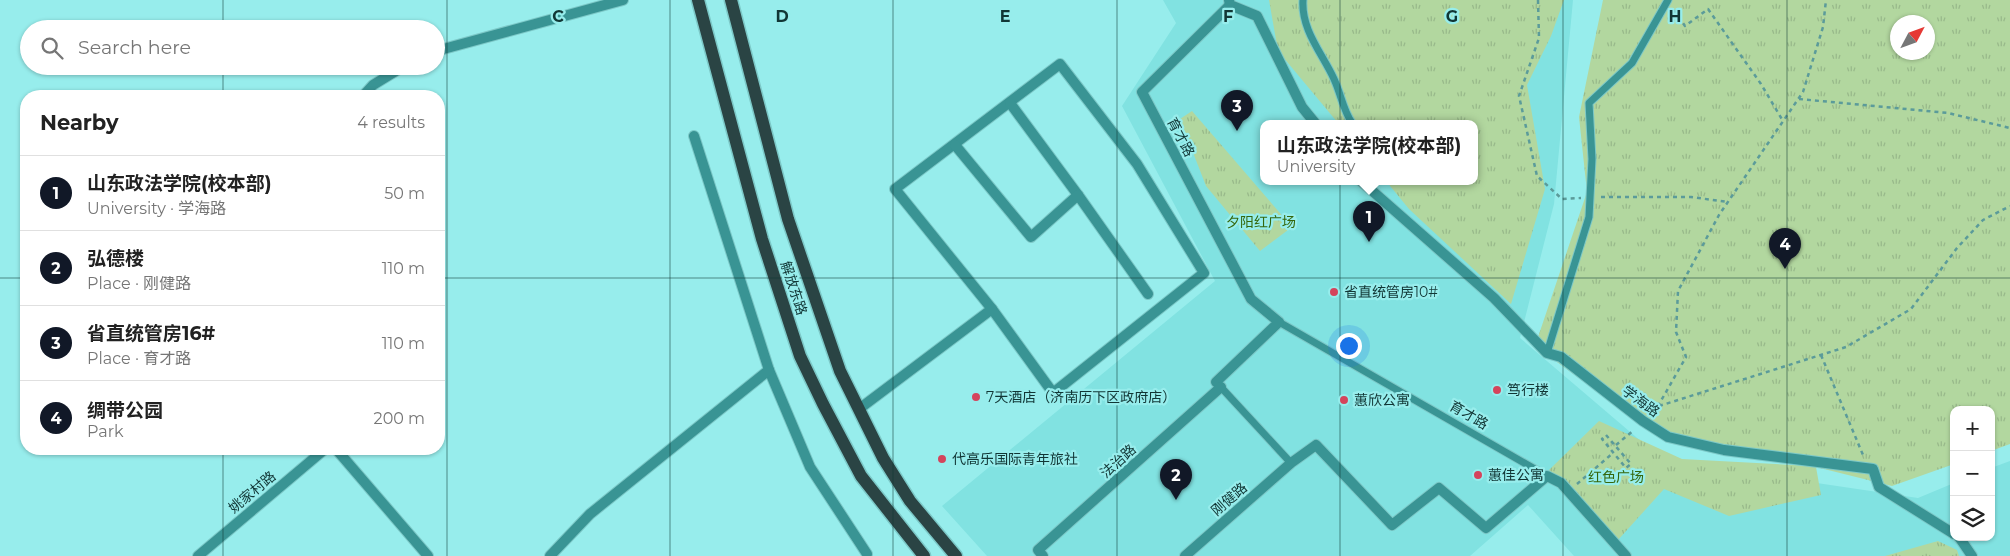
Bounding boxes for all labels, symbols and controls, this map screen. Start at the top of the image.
text: C [552,7,564,26]
text: D [775,7,789,26]
text: E [1000,7,1010,26]
text: F [1223,7,1233,26]
text: G [1446,7,1458,26]
text: H [1669,7,1681,26]
north arrow [1890,15,1935,60]
search box [20,20,445,75]
icon: search [38,34,66,62]
text: Search here [78,36,191,59]
pin: 3 [1221,90,1253,131]
text: Nearby [40,110,119,135]
text: 4 results [357,113,425,132]
street label: 育才路 [1163,114,1199,160]
popup [1260,120,1478,185]
text: 山东政法学院(校本部) [1277,134,1461,157]
text: University [1277,157,1356,176]
text: 山东政法学院(校本部) [87,172,272,195]
text: 1 [53,184,59,203]
text: 50 m [384,184,425,203]
text: University · 学海路 [87,199,226,218]
pin: 1 [1353,201,1385,242]
park label: 夕阳红广场 [1226,213,1296,231]
pin: 4 [1769,228,1801,269]
text: 弘德楼 [87,247,144,270]
text: 2 [51,259,61,278]
text: 110 m [382,259,425,278]
street label: 解放东路 [777,259,811,317]
text: Place · 刚健路 [87,274,191,293]
place label: 省直统管房10# [1344,283,1438,301]
marker: 省直统管房10# [1328,286,1340,298]
text: 省直统管房16# [87,322,215,345]
your location [1336,333,1362,359]
text: 3 [51,334,61,353]
text: 110 m [382,334,425,353]
text: Place · 育才路 [87,349,191,368]
place label: 笃行楼 [1507,381,1549,399]
street label: 学海路 [1619,381,1663,421]
marker: 笃行楼 [1491,384,1503,396]
place label: 7天酒店（济南历下区政府店） [986,388,1176,406]
marker: 7天酒店（济南历下区政府店） [970,391,982,403]
place label: 蕙欣公寓 [1354,391,1410,409]
marker: 蕙欣公寓 [1338,394,1350,406]
street label: 育才路 [1446,397,1492,433]
text: 绸带公园 [87,399,163,422]
map controls [1950,406,1995,541]
button: + [1950,406,1995,451]
text: 4 [50,409,62,428]
text: 200 m [374,409,425,428]
text: Park [87,422,124,441]
street label: 法治路 [1096,440,1140,482]
place label: 代高乐国际青年旅社 [952,450,1078,468]
button: − [1950,451,1995,496]
marker: 代高乐国际青年旅社 [936,453,948,465]
pin: 2 [1160,459,1192,500]
place label: 蕙佳公寓 [1488,466,1544,484]
street label: 姚家村路 [225,467,279,517]
park label: 红色广场 [1588,468,1644,486]
marker: 蕙佳公寓 [1472,469,1484,481]
street label: 刚健路 [1207,478,1251,520]
button: layers [1950,496,1995,541]

